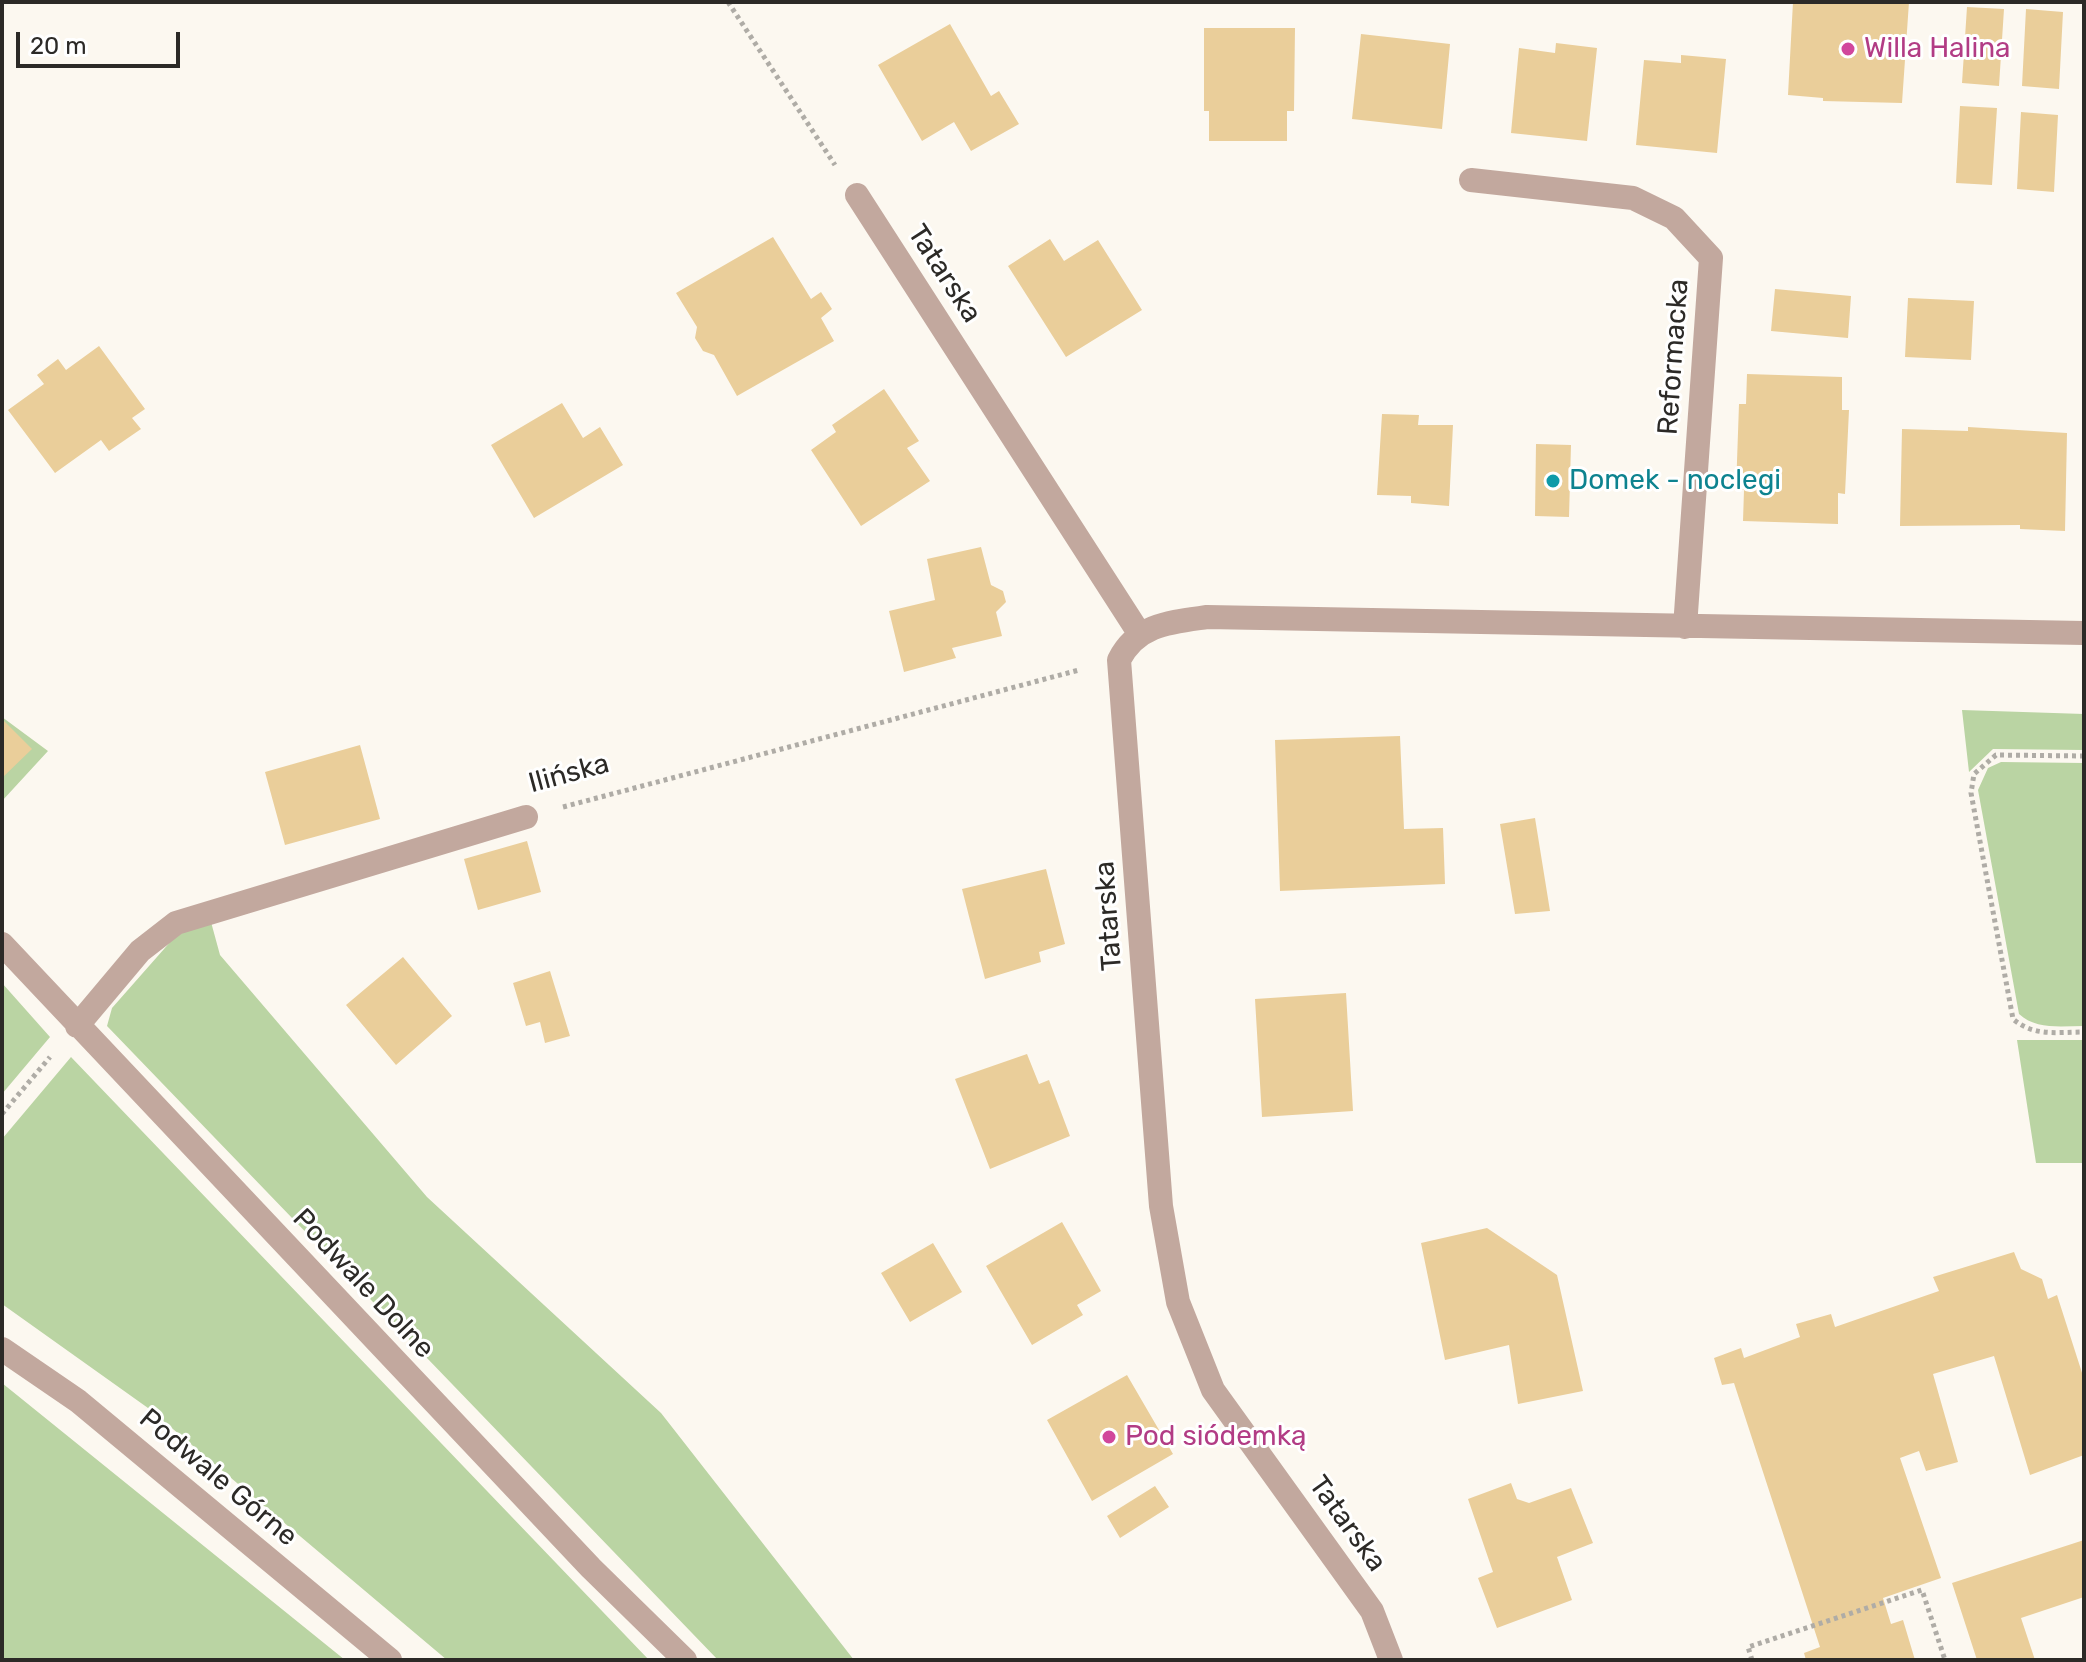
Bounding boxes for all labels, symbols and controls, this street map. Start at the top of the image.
scale bar [20,16,184,66]
text: 20 m [30,32,87,60]
place label: Willa Halina [1864,32,2011,66]
marker: Willa Halina [1839,40,1857,58]
street label: Tatarska [900,219,988,329]
street label: Reformacka [1652,278,1696,436]
place label: Domek - noclegi [1569,464,1781,498]
marker: Domek - noclegi [1544,472,1562,490]
street label: Ilińska [525,747,613,801]
street label: Tatarska [1088,860,1130,972]
street label: Podwale Dolne [285,1202,441,1366]
street label: Podwale Górne [132,1402,304,1554]
place label: Pod siódemką [1125,1420,1306,1454]
marker: Pod siódemką [1100,1428,1118,1446]
street label: Tatarska [1301,1470,1393,1578]

